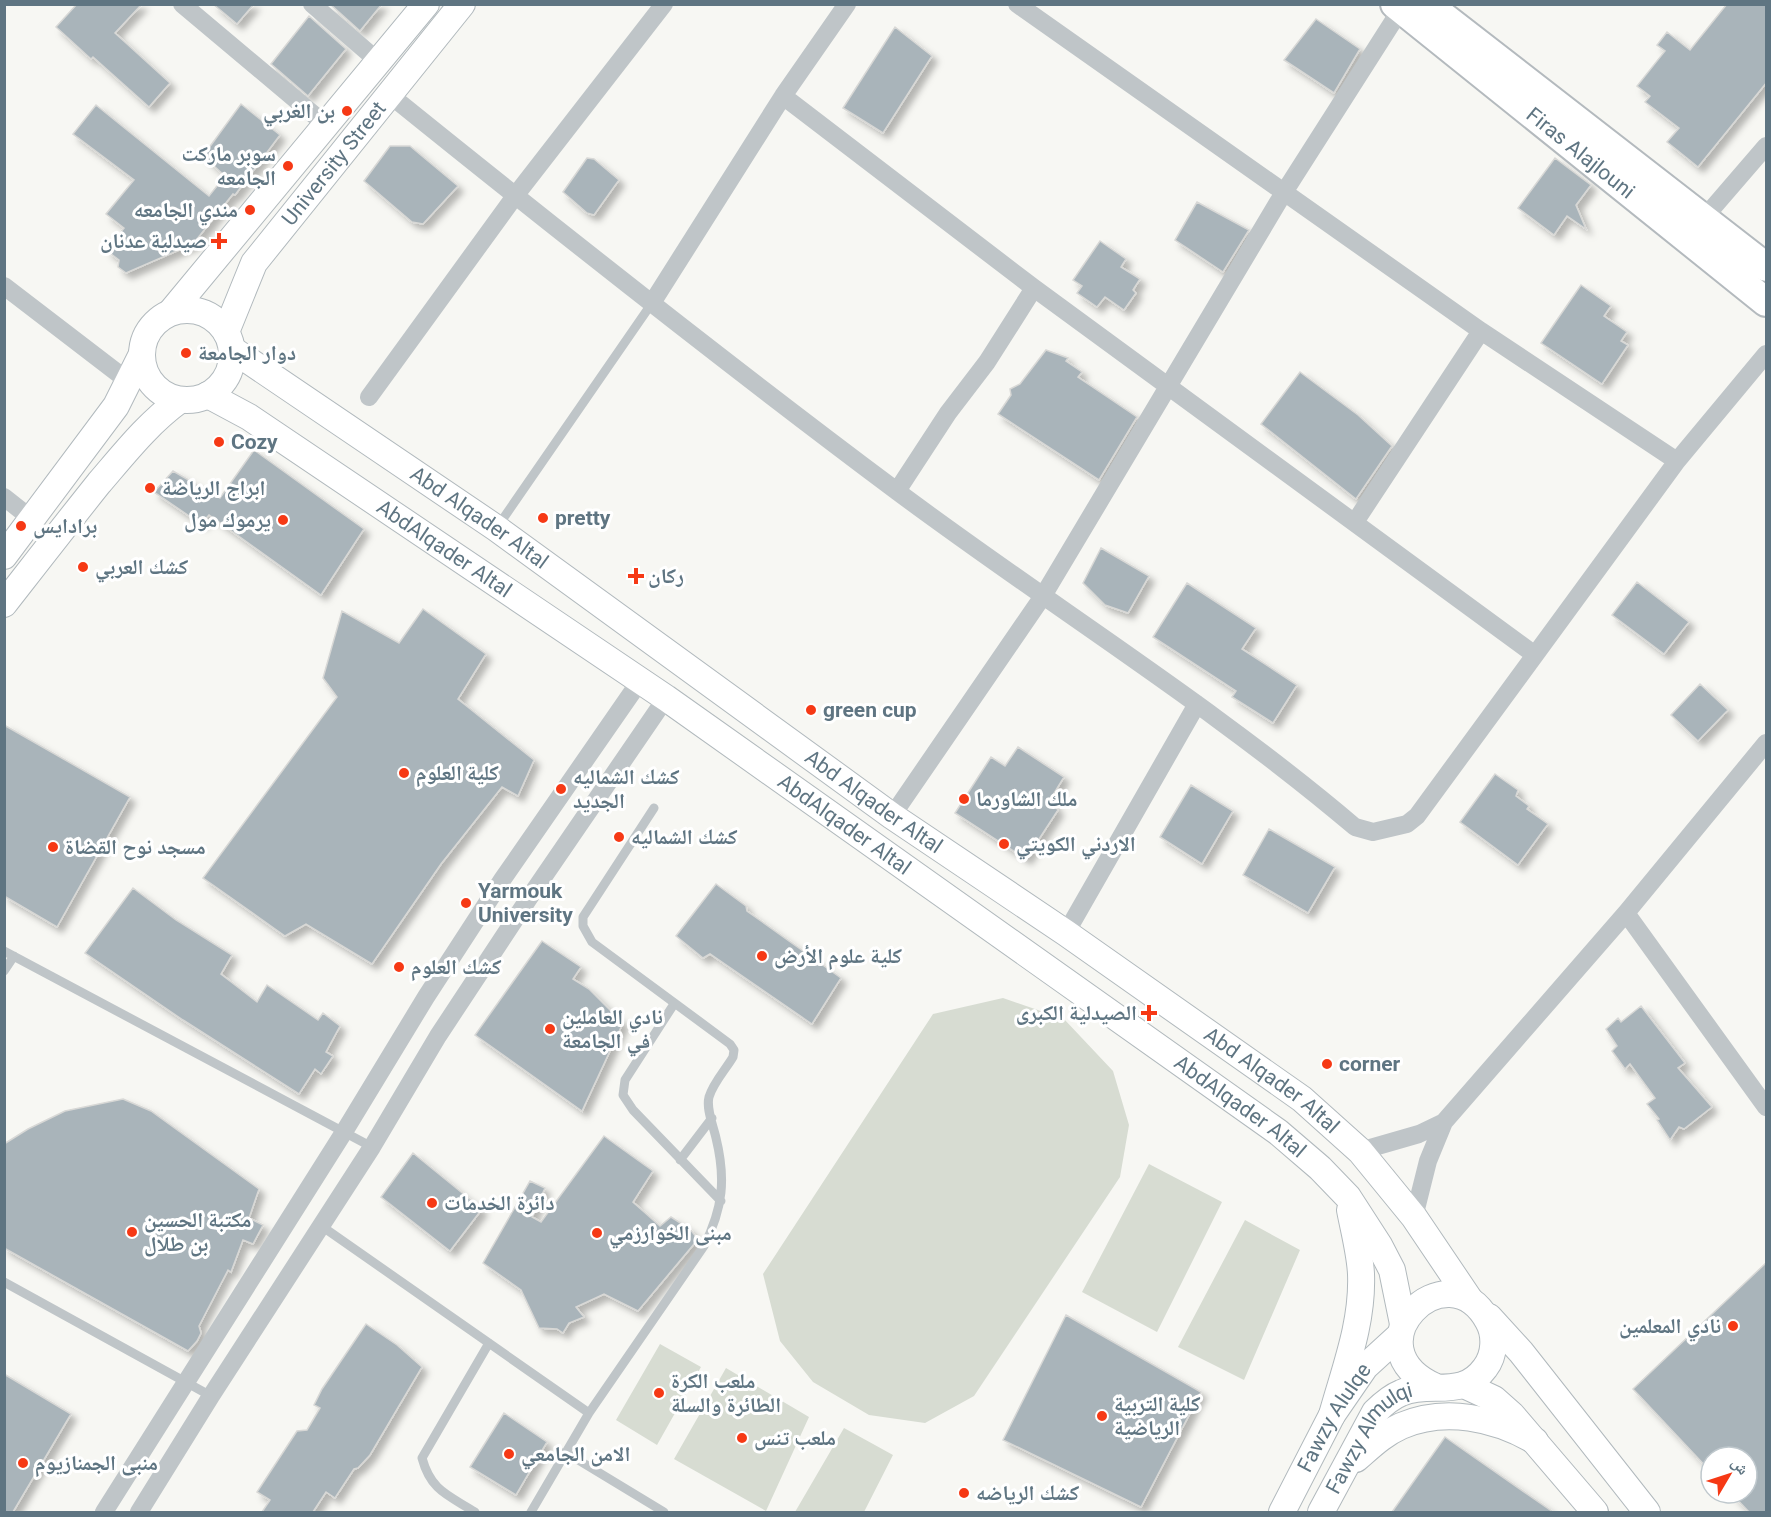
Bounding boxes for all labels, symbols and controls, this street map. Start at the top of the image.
street label: University Street [277,97,391,230]
place label: بن الغربي [263,99,335,127]
street label: Firas Alajlouni [1522,102,1639,204]
marker: بن الغربي [340,104,354,118]
place label: سوبر ماركت الجامعه [181,142,276,190]
marker: سوبر ماركت الجامعه [281,159,295,173]
place label: مندي الجامعه [134,198,238,226]
marker: مندي الجامعه [243,203,257,217]
place label: صيدلية عدنان [100,229,207,253]
marker: صيدلية عدنان [212,234,226,248]
place label: دوار الجامعة [198,341,296,365]
marker: دوار الجامعة [179,346,193,360]
place label: Cozy [231,430,278,454]
marker: Cozy [212,435,226,449]
street label: Abd Alqader Altal [406,462,553,574]
place label: ابراج الرياضة [162,476,266,501]
marker: ابراج الرياضة [143,481,157,495]
street label: AbdAlqader Altal [372,495,516,602]
place label: pretty [555,506,611,530]
place label: يرموك مول [184,508,271,533]
marker: pretty [536,511,550,525]
marker: يرموك مول [276,513,290,527]
place label: برادايس [33,514,97,539]
marker: برادايس [14,519,28,533]
place label: كشك العربي [95,555,188,583]
marker: كشك العربي [76,560,90,574]
place label: ركان [648,564,684,588]
marker: ركان [629,569,643,583]
place label: green cup [823,698,917,722]
marker: green cup [804,703,818,717]
street label: Abd Alqader Altal [801,745,947,858]
place label: كلية العلوم [416,761,499,787]
place label: كشك الشماليه الجديد [573,765,680,813]
marker: كلية العلوم [397,766,411,780]
street label: AbdAlqader Altal [773,769,915,880]
marker: كشك الشماليه الجديد [554,782,568,796]
place label: ملك الشاورما [976,787,1077,811]
marker: ملك الشاورما [957,792,971,806]
place label: كشك الشماليه [631,825,738,849]
marker: كشك الشماليه [612,830,626,844]
place label: الاردني الكويتي [1016,832,1136,860]
place label: مسجد نوح القضاة [65,835,206,860]
marker: الاردني الكويتي [997,837,1011,851]
marker: مسجد نوح القضاة [46,840,60,854]
place label: Yarmouk University [478,879,573,927]
marker: Yarmouk University [459,896,473,910]
place label: كلية علوم الأرض [774,944,902,970]
marker: كلية علوم الأرض [755,949,769,963]
place label: كشك العلوم [411,955,502,981]
marker: كشك العلوم [392,960,406,974]
place label: الصيدلية الكبرى [1016,1001,1137,1025]
place label: نادي العاملين في الجامعة [562,1005,663,1057]
marker: الصيدلية الكبرى [1142,1006,1156,1020]
marker: نادي العاملين في الجامعة [543,1022,557,1036]
street label: Abd Alqader Altal [1200,1022,1344,1138]
street label: AbdAlqader Altal [1170,1050,1311,1163]
place label: corner [1339,1052,1401,1076]
marker: corner [1320,1057,1334,1071]
place label: دائرة الخدمات [444,1191,555,1215]
marker: دائرة الخدمات [425,1196,439,1210]
place label: مكتبة الحسين بن طلال [144,1208,252,1257]
place label: مبنى الخوارزمي [609,1221,732,1249]
marker: مكتبة الحسين بن طلال [125,1225,139,1239]
marker: مبنى الخوارزمي [590,1226,604,1240]
place label: نادي المعلمين [1619,1314,1721,1342]
marker: نادي المعلمين [1726,1319,1740,1333]
street label: Fawzy Alulqe [1293,1359,1376,1476]
place label: ملعب الكرة الطائرة والسلة [671,1369,781,1417]
street label: Fawzy Almulqi [1321,1378,1415,1498]
marker: ملعب الكرة الطائرة والسلة [652,1386,666,1400]
place label: كلية التربية الرياضية [1114,1392,1201,1440]
marker: كلية التربية الرياضية [1095,1409,1109,1423]
place label: ملعب تنس [754,1426,836,1451]
marker: ملعب تنس [735,1431,749,1445]
place label: الامن الجامعي [521,1442,630,1470]
north arrow [1699,1445,1759,1505]
marker: الامن الجامعي [502,1447,516,1461]
place label: منبى الجمنازيوم [35,1451,158,1477]
text: ش [1728,1453,1753,1478]
marker: منبى الجمنازيوم [16,1456,30,1470]
place label: كشك الرياضه [976,1481,1079,1505]
marker: كشك الرياضه [957,1486,971,1500]

